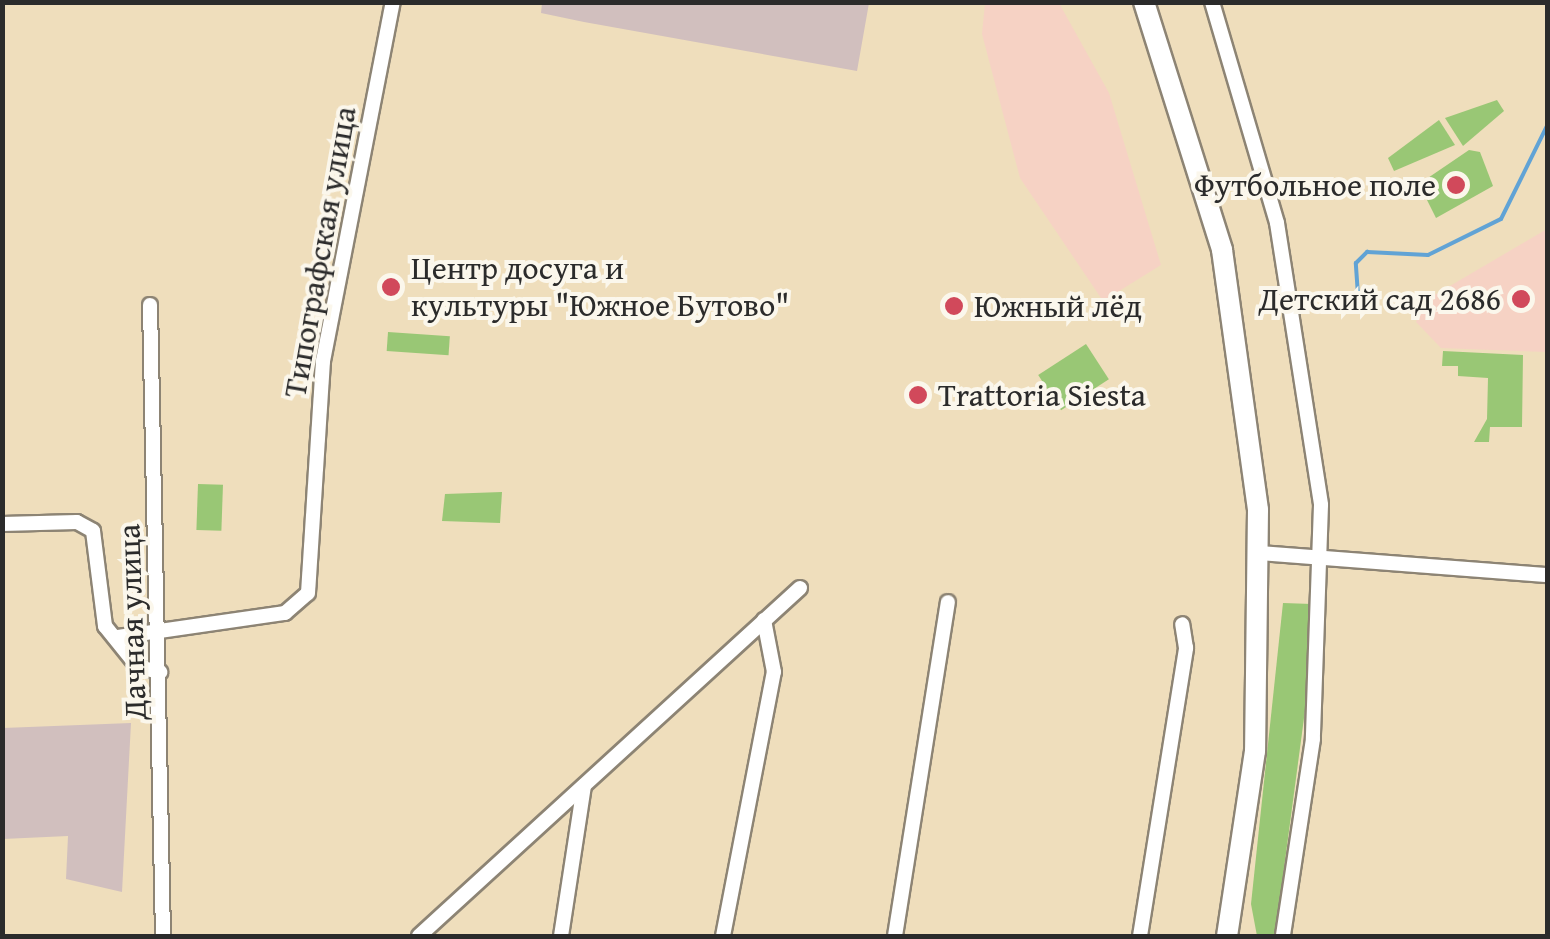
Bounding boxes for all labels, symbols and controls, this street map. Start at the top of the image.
street label: Типографская улица [276,104,364,400]
place label: Футбольное поле [1194,166,1436,204]
marker: Футбольное поле [1445,174,1467,196]
place label: Центр досуга и культуры "Южное Бутово" [411,250,789,325]
marker: Центр досуга и культуры "Южное Бутово" [380,276,402,298]
place label: Детский сад 2686 [1259,280,1501,318]
place label: Южный лёд [974,287,1142,325]
marker: Детский сад 2686 [1510,288,1532,310]
marker: Южный лёд [943,295,965,317]
place label: Trattoria Siesta [938,376,1146,414]
marker: Trattoria Siesta [907,384,929,406]
street label: Дачная улица [109,523,155,721]

